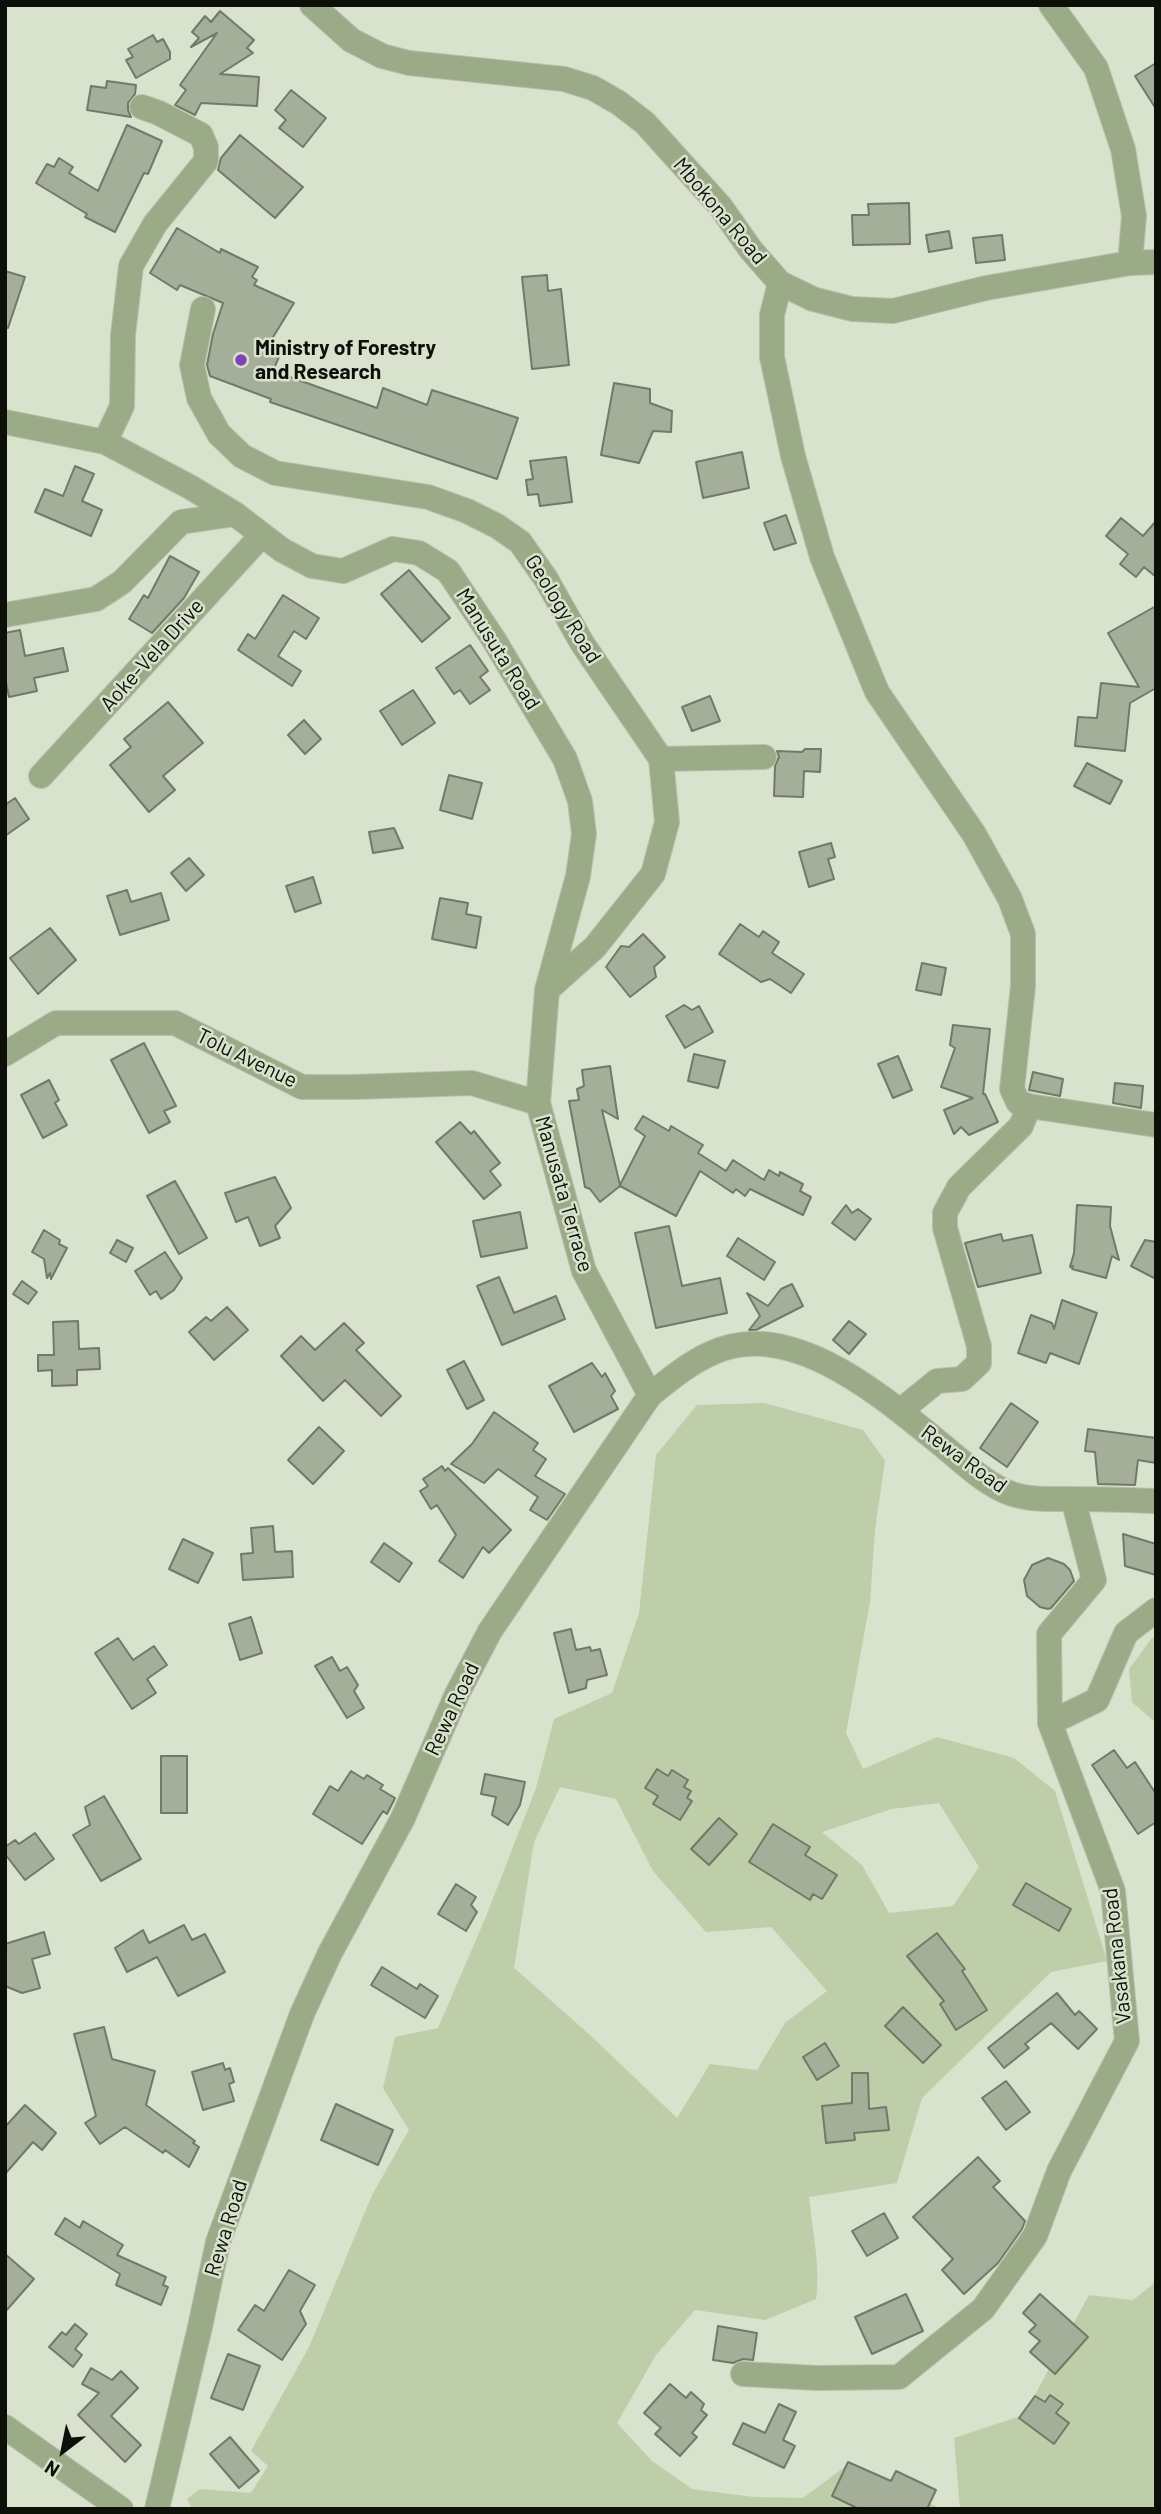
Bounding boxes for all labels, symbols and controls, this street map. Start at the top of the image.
street label: Mbokona Road [668,152,772,270]
place label: Ministry of Forestry and Research [255,335,436,385]
marker: Ministry of Forestry and Research [233,352,249,368]
street label: Geology Road [520,550,606,668]
street label: Manusuta Road [451,584,545,714]
street label: Aoke-Vela Drive [95,594,209,716]
street label: Tolu Avenue [193,1023,301,1093]
street label: Manusata Terrace [530,1113,598,1275]
street label: Rewa Road [916,1419,1012,1499]
street label: Rewa Road [419,1658,485,1760]
street label: Vasakana Road [1097,1887,1137,2025]
street label: Rewa Road [199,2177,253,2279]
north arrow [28,2416,98,2486]
text: N [40,2456,63,2482]

